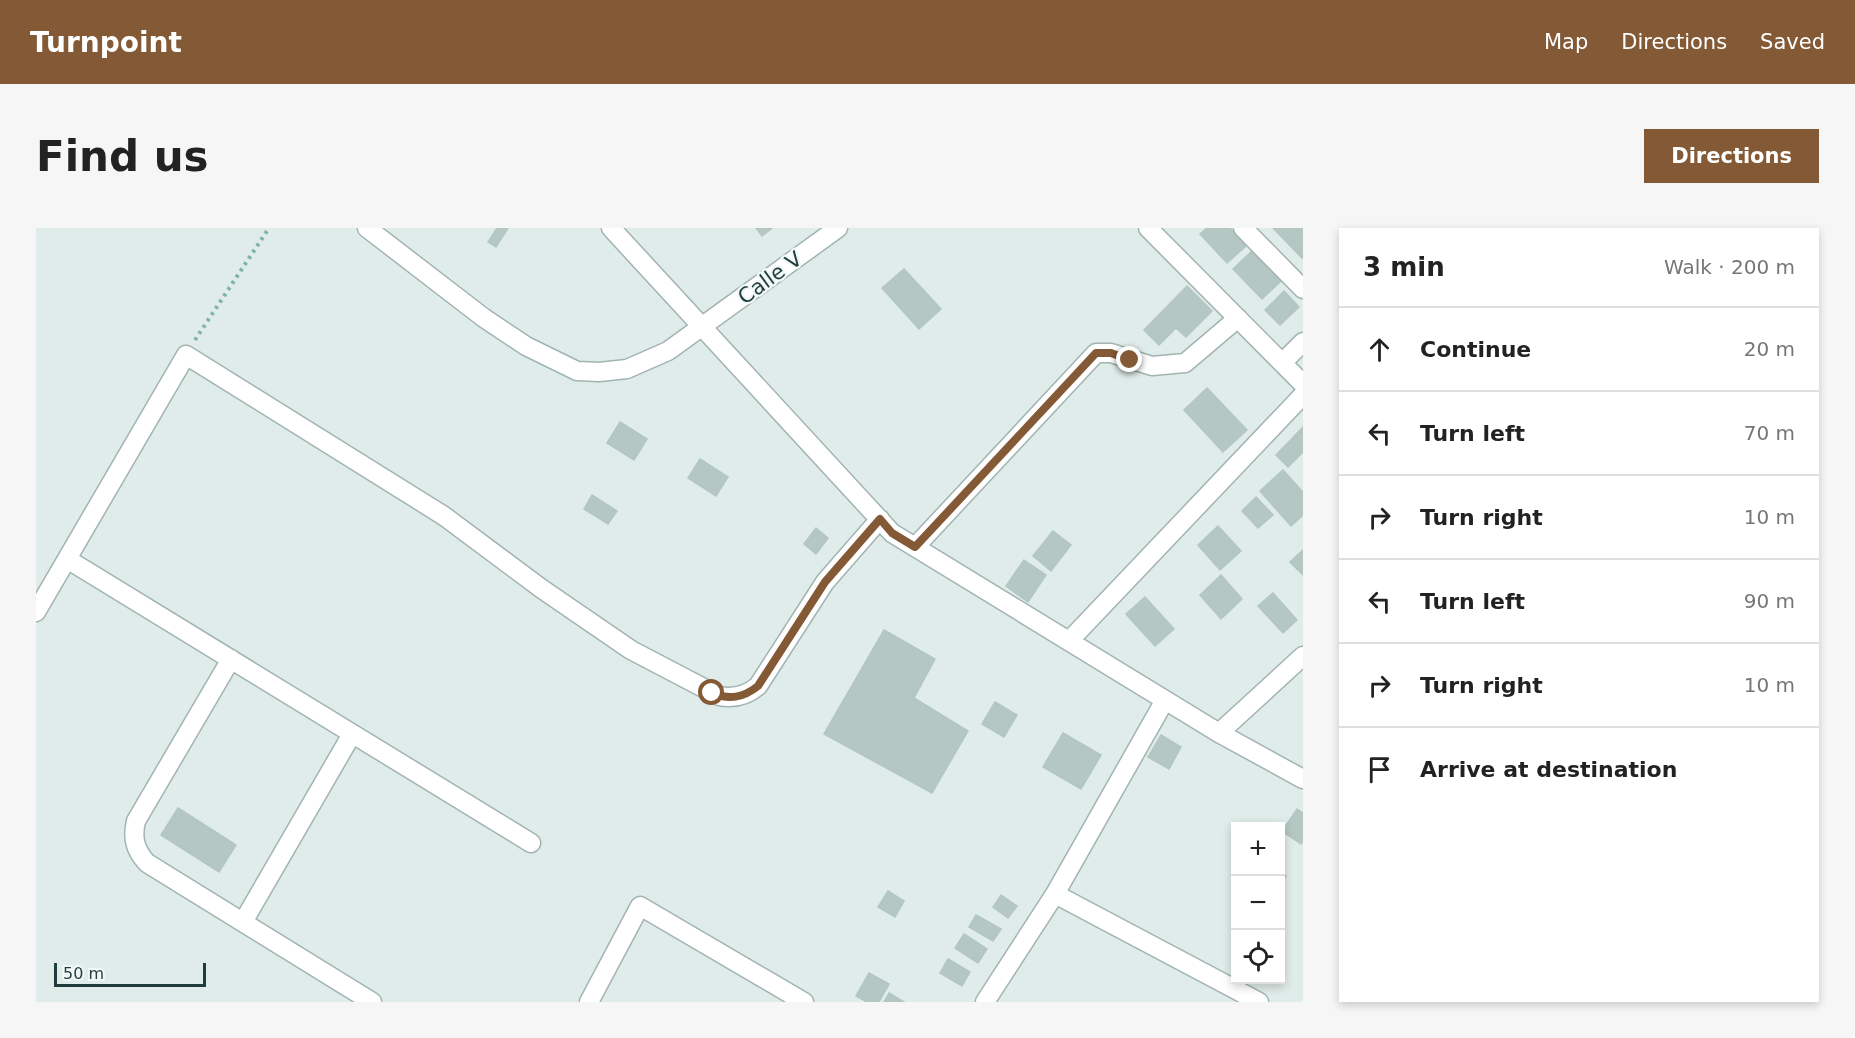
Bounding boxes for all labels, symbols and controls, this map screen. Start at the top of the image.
text: Turnpoint [30,26,182,59]
text: Map [1544,30,1588,54]
text: Directions [1621,30,1727,54]
text: Saved [1760,30,1825,54]
button: Directions [1644,129,1819,183]
text: Find us [36,132,209,181]
street label: Calle V [733,246,807,309]
text: 3 min [1363,252,1445,282]
text: Walk · 200 m [1664,255,1795,279]
icon: ahead [1363,333,1396,366]
text: Continue [1420,337,1531,362]
text: 20 m [1744,337,1795,361]
route end [1116,346,1142,372]
icon: left [1363,417,1396,450]
text: Turn left [1420,421,1525,446]
text: 70 m [1744,421,1795,445]
icon: right [1363,501,1396,534]
text: Turn right [1420,505,1543,530]
text: 10 m [1744,505,1795,529]
icon: left [1363,585,1396,618]
text: Turn left [1420,589,1525,614]
text: 90 m [1744,589,1795,613]
icon: right [1363,669,1396,702]
text: Turn right [1420,673,1543,698]
text: 10 m [1744,673,1795,697]
route start [698,679,724,705]
icon: arrive [1363,753,1396,786]
text: Arrive at destination [1420,757,1677,782]
map controls [1231,822,1285,984]
button: + [1231,822,1285,876]
button: − [1231,876,1285,930]
button: locate [1231,930,1285,984]
scale bar [54,960,206,988]
text: 50 m [63,964,104,983]

